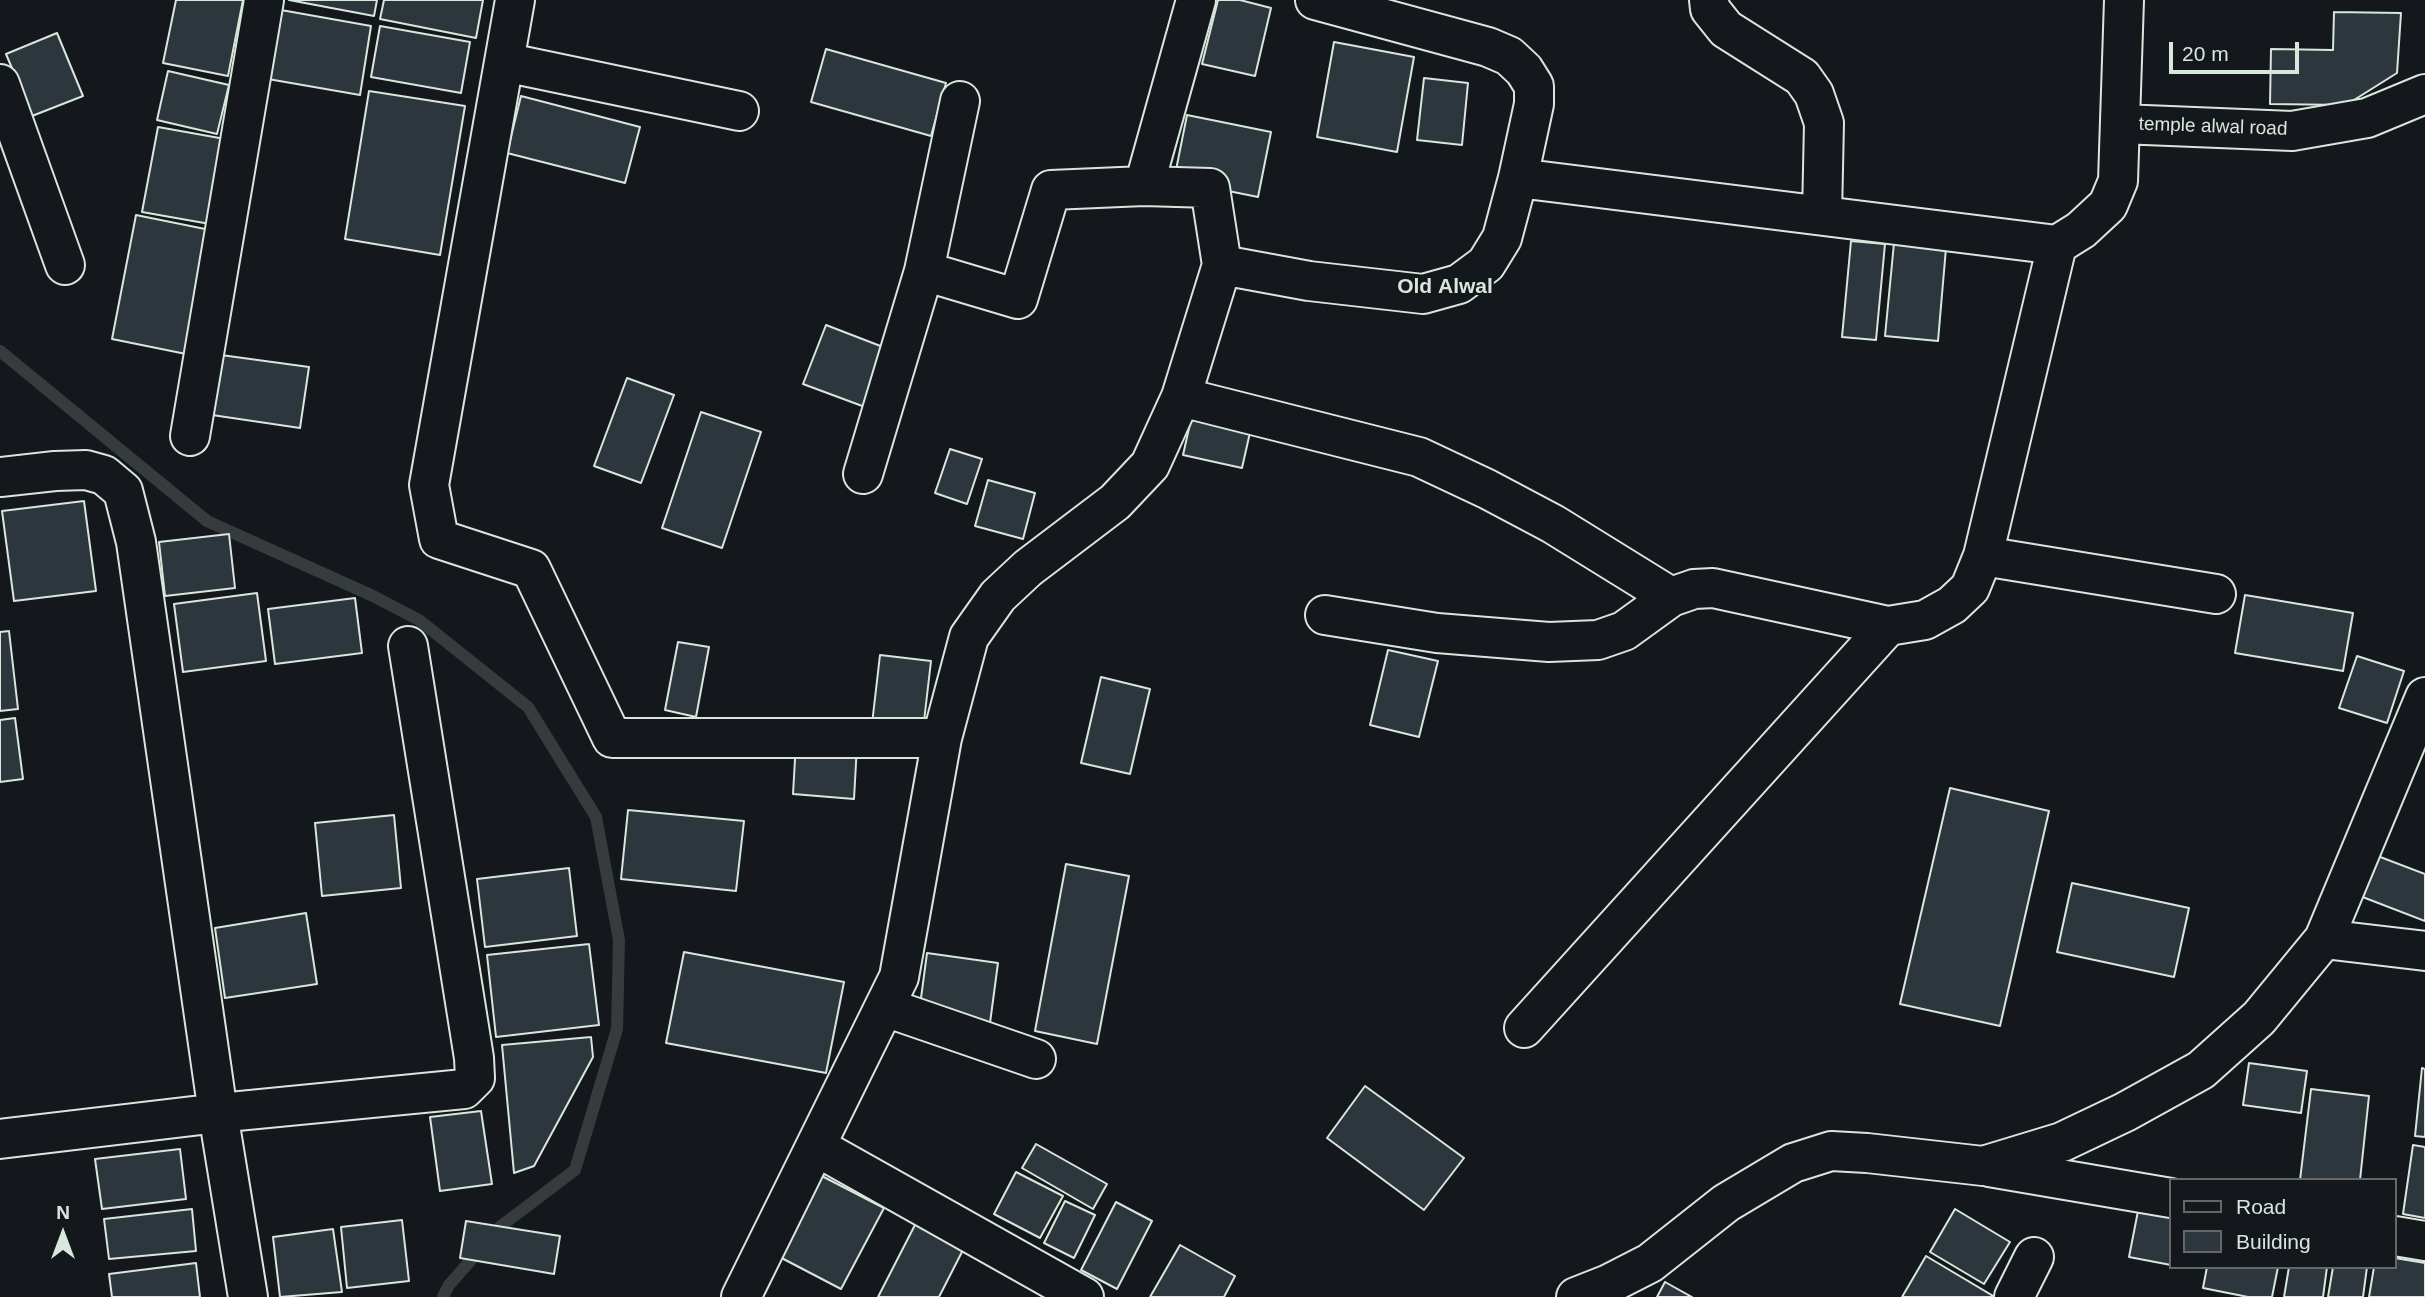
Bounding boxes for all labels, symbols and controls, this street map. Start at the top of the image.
scale bar [2173,28,2302,72]
text: 20 m [2182,42,2229,65]
street label: temple alwal road [2138,113,2288,141]
district label: Old Alwal [1397,274,1493,300]
legend [2170,1178,2397,1269]
text: Road [2236,1195,2286,1218]
north arrow [28,1199,98,1269]
text: N [56,1202,70,1223]
text: Building [2236,1230,2311,1253]

